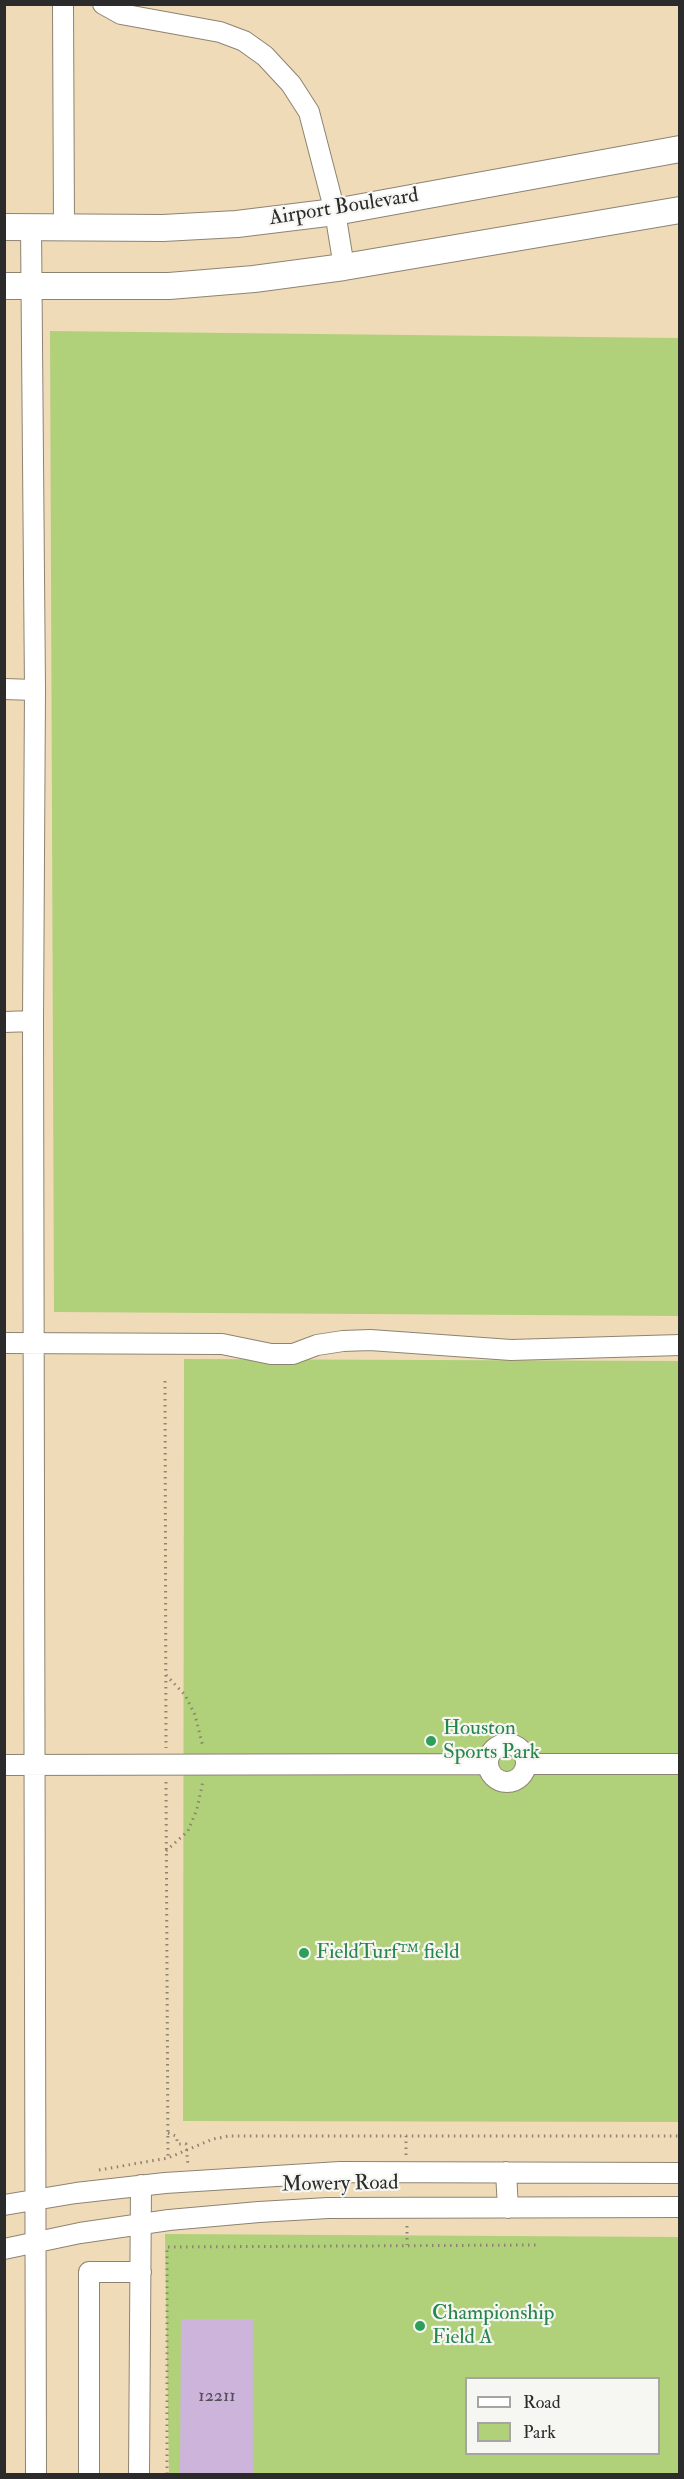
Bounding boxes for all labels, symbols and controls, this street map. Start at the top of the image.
street label: Airport Boulevard [267,184,421,232]
place label: Houston Sports Park [443,1716,540,1766]
marker: Houston Sports Park [424,1734,438,1748]
place label: FieldTurf™ field [316,1940,459,1966]
marker: FieldTurf™ field [297,1946,311,1960]
street label: Mowery Road [281,2171,399,2199]
place label: Championship Field A [432,2301,554,2351]
marker: Championship Field A [413,2319,427,2333]
legend [465,2377,660,2455]
house number: 12211 [198,2386,236,2408]
text: Road [523,2391,561,2414]
text: Park [523,2421,556,2444]

